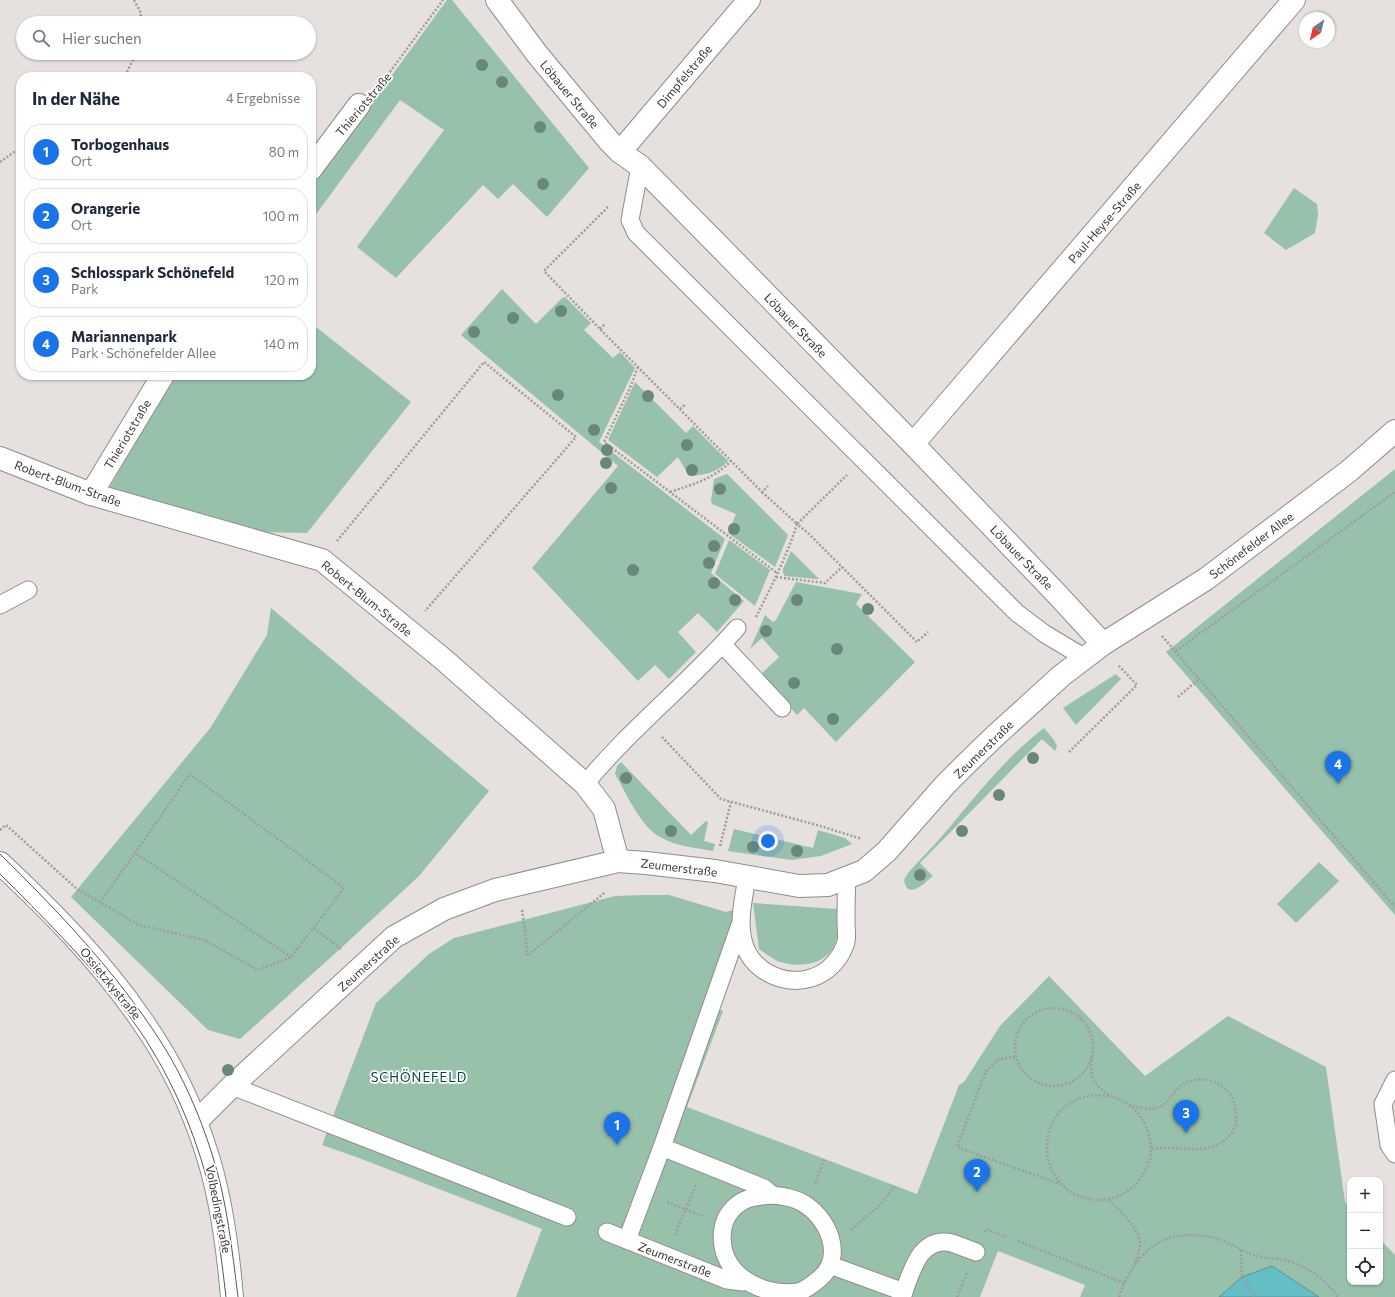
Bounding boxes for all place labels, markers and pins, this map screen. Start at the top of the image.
pin: 4 [1325,751,1351,784]
pin: 3 [1173,1100,1199,1133]
pin: 1 [604,1112,630,1145]
pin: 2 [964,1159,990,1192]

